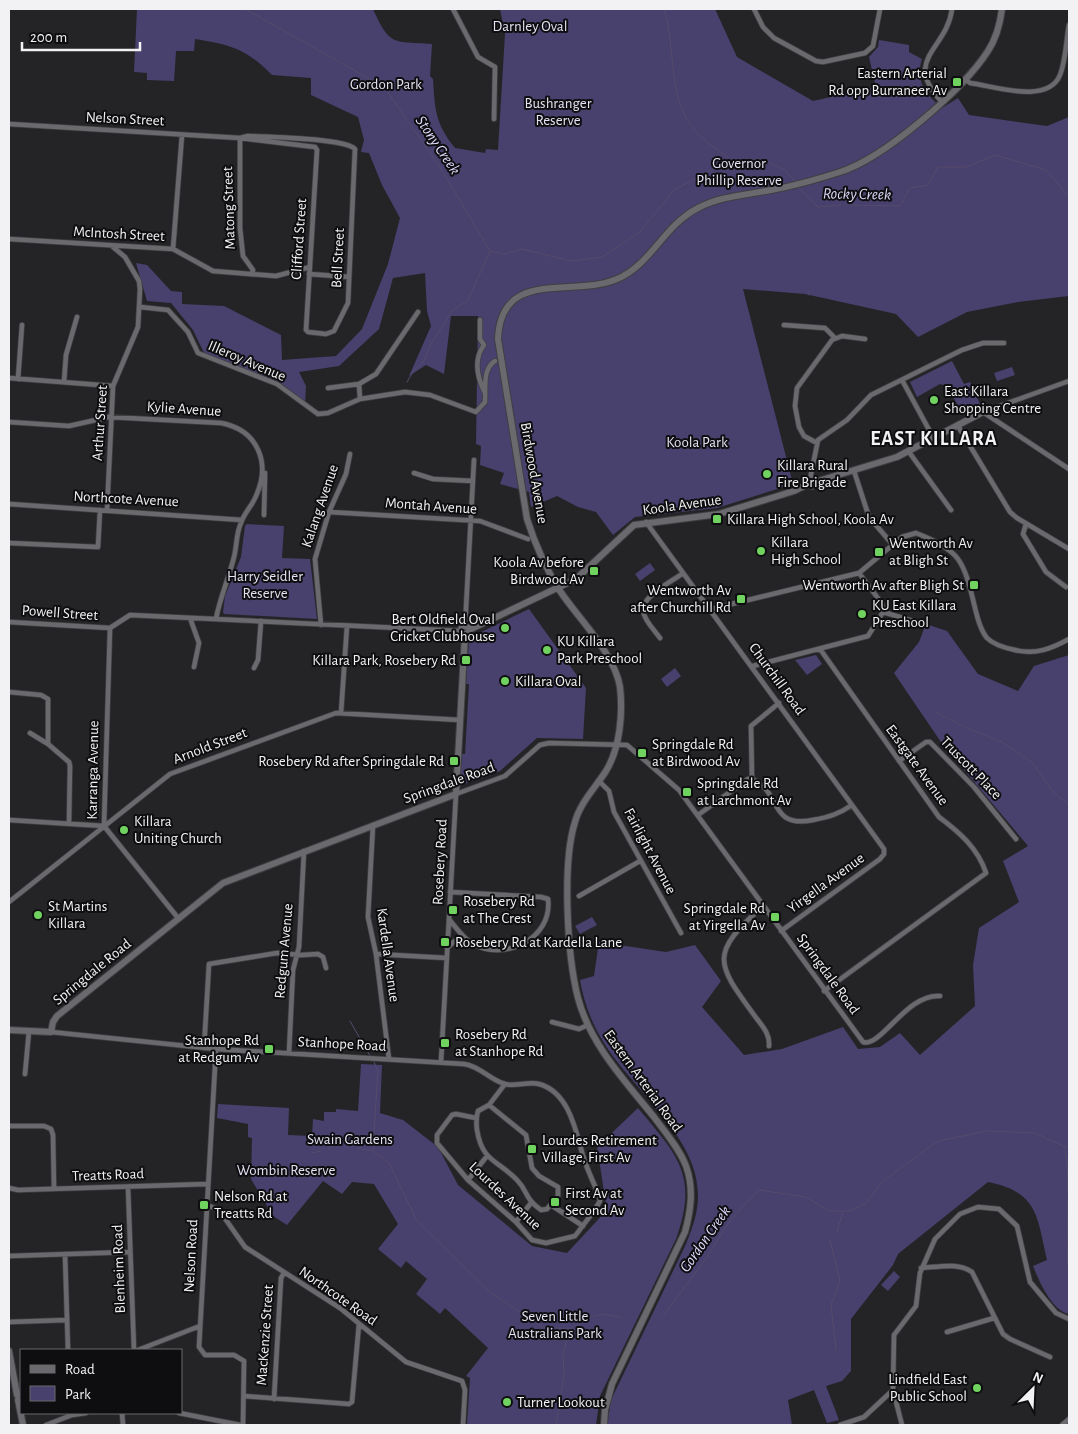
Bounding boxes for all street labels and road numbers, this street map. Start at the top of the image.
street label: Nelson Street [85,109,165,129]
street label: Matong Street [220,166,238,250]
street label: Clifford Street [289,198,309,280]
street label: McIntosh Street [73,224,165,244]
street label: Bell Street [329,227,347,288]
street label: Illeroy Avenue [206,338,288,384]
street label: Arthur Street [90,384,110,461]
street label: Kylie Avenue [146,399,222,419]
street label: Birdwood Avenue [518,421,550,525]
street label: Kalang Avenue [299,462,341,549]
street label: Northcote Avenue [73,489,179,509]
street label: Koola Avenue [642,492,722,518]
street label: Montah Avenue [384,495,478,517]
street label: Powell Street [21,603,99,623]
street label: Churchill Road [746,640,808,718]
street label: Karranga Avenue [85,720,101,820]
street label: Eastgate Avenue [883,722,951,808]
street label: Arnold Street [171,725,249,767]
street label: Truscott Place [938,734,1004,802]
street label: Springdale Road [401,760,497,806]
street label: Fairlight Avenue [621,806,679,897]
street label: Rosebery Road [430,818,450,905]
street label: Yirgella Avenue [785,850,867,916]
street label: Redgum Avenue [272,903,296,999]
street label: Kardella Avenue [374,907,402,1003]
street label: Springdale Road [794,931,862,1017]
street label: Springdale Road [50,936,134,1008]
street label: Eastern Arterial Road [601,1027,685,1135]
street label: Stanhope Road [297,1034,387,1054]
street label: Lourdes Avenue [466,1159,544,1233]
street label: Treatts Road [72,1166,145,1184]
street label: Nelson Road [182,1219,200,1293]
street label: Blenheim Road [110,1224,128,1314]
street label: Northcote Road [296,1264,380,1329]
street label: MacKenzie Street [254,1284,276,1386]

